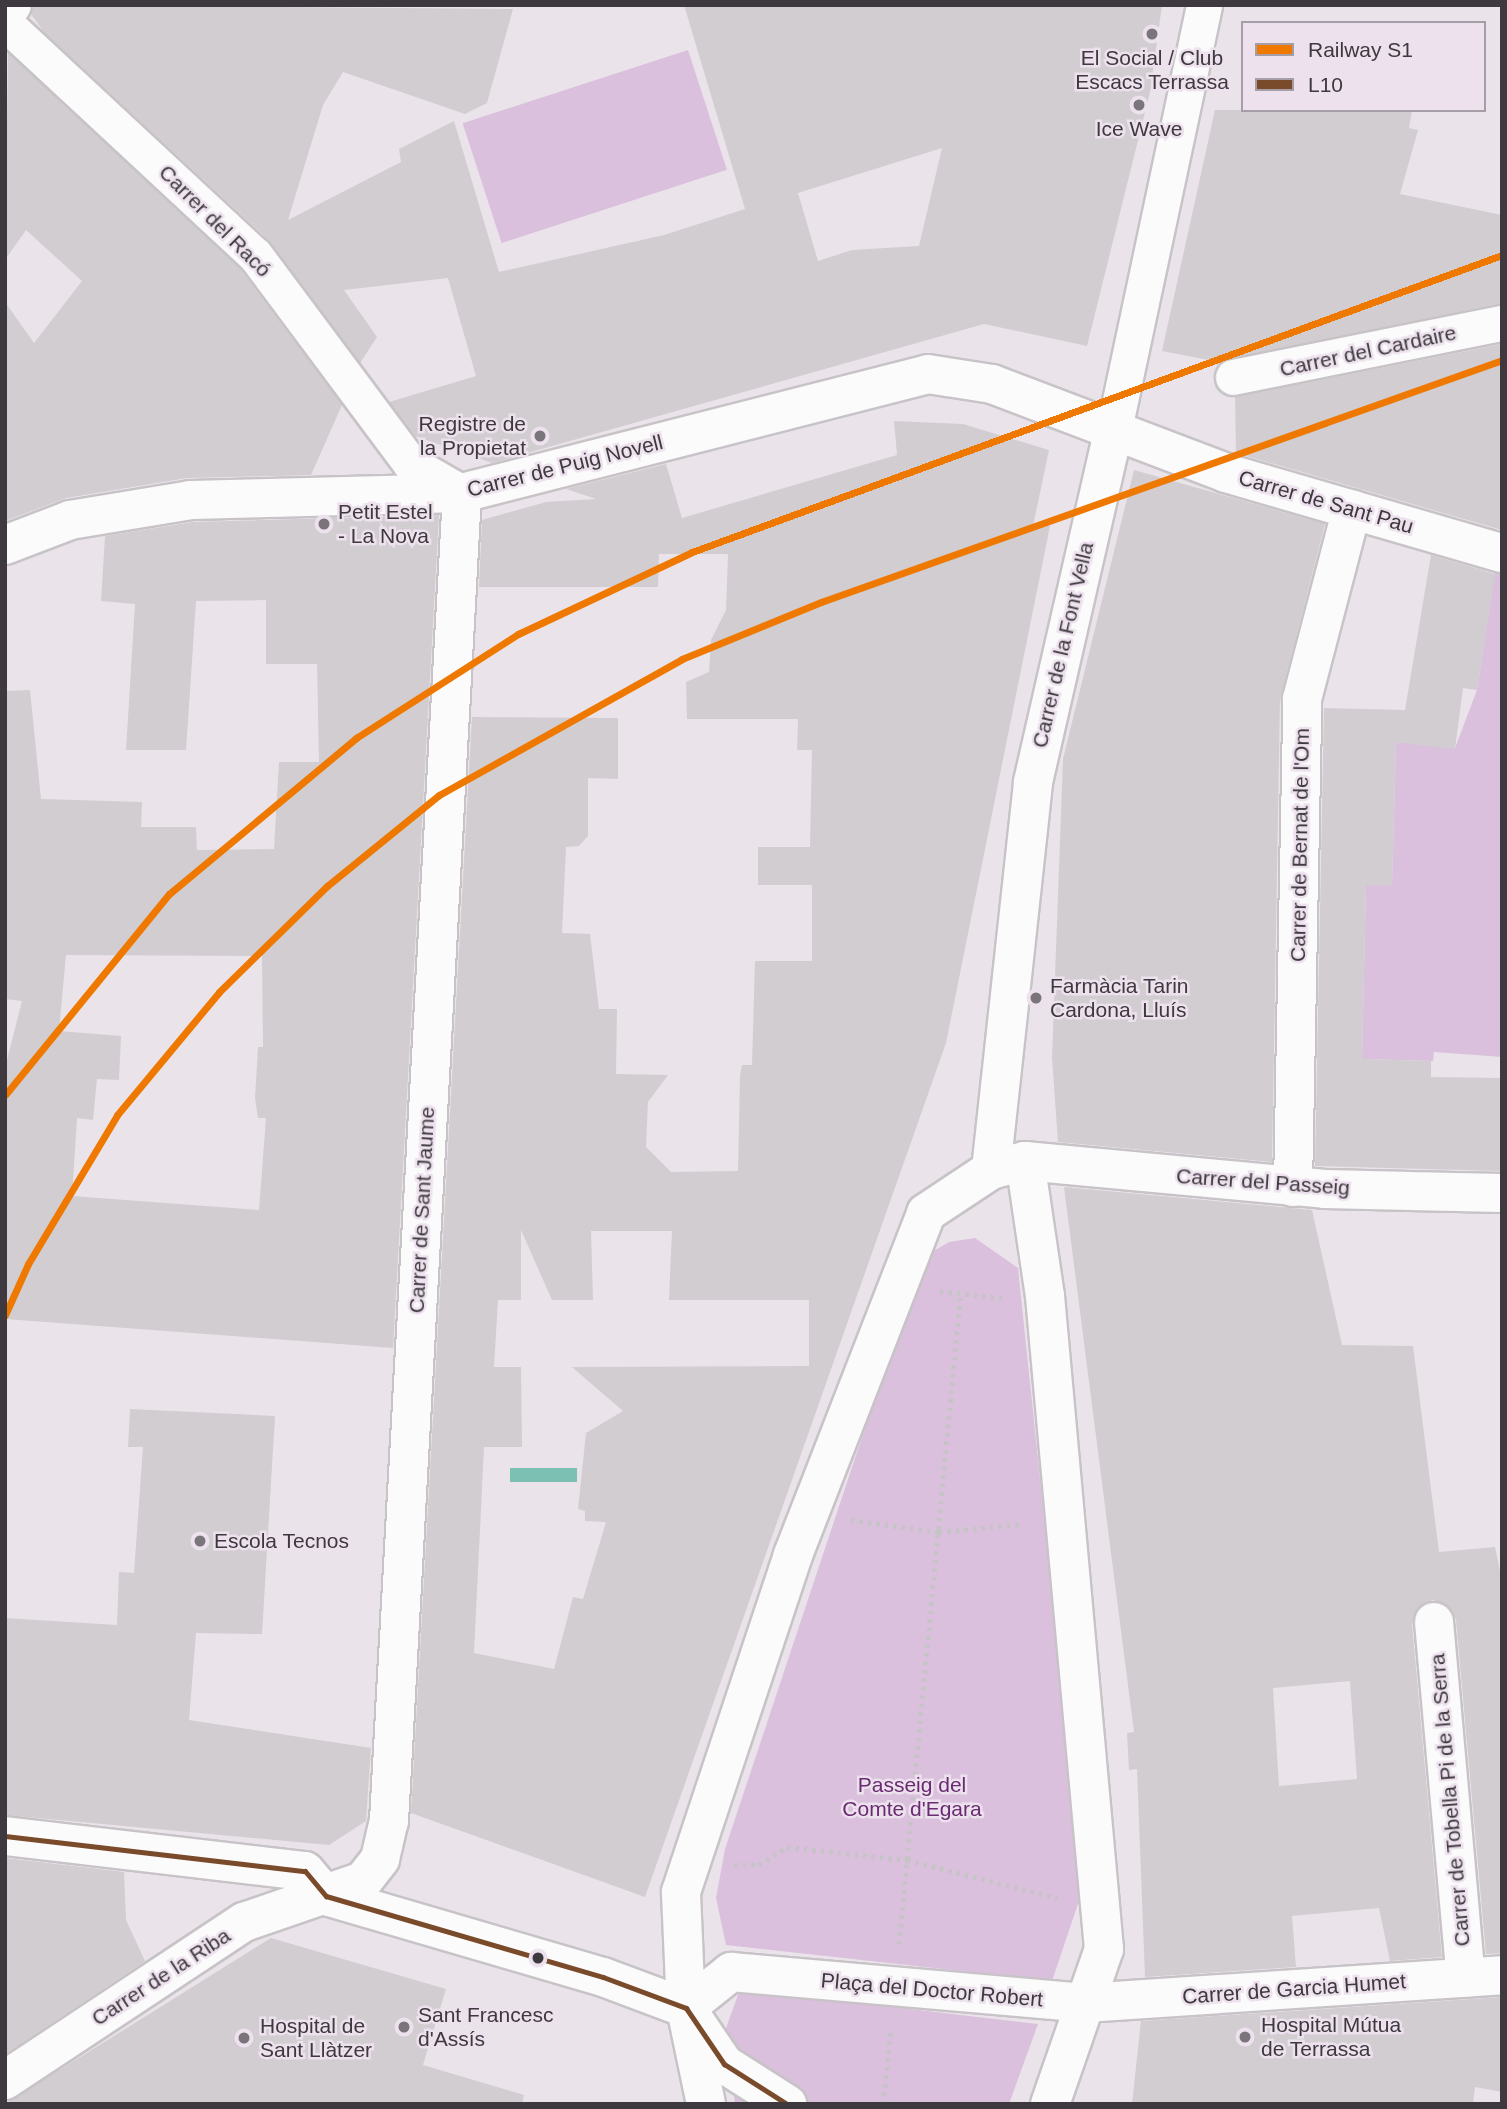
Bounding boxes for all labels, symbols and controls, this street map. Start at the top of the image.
legend [1241,21,1486,112]
marker: El Social / Club Escacs Terrassa [1144,26,1160,42]
text: Railway S1 [1308,38,1413,61]
place label: El Social / Club Escacs Terrassa [1075,45,1229,95]
text: L10 [1308,73,1343,96]
marker: Ice Wave [1131,97,1147,113]
place label: Ice Wave [1096,116,1182,142]
street label: Carrer del Racó [154,160,276,282]
street label: Carrer del Cardaire [1277,320,1459,382]
place label: Registre de la Propietat [419,411,526,461]
marker: Registre de la Propietat [532,428,548,444]
street label: Carrer de Puig Novell [465,429,665,503]
street label: Carrer de Sant Pau [1236,465,1416,539]
place label: Petit Estel - La Nova [338,499,433,549]
marker: Petit Estel - La Nova [316,516,332,532]
street label: Carrer de la Font Vella [1027,540,1099,750]
street label: Carrer de Bernat de l'Om [1285,728,1315,962]
place label: Farmàcia Tarin Cardona, Lluís [1050,973,1189,1023]
marker: Farmàcia Tarin Cardona, Lluís [1028,990,1044,1006]
street label: Carrer de Sant Jaume [404,1106,440,1314]
street label: Carrer del Passeig [1175,1163,1351,1201]
place label: Escola Tecnos [214,1528,349,1554]
marker: Escola Tecnos [192,1533,208,1549]
street label: Carrer de Tobella Pi de la Serra [1425,1652,1475,1948]
park label: Passeig del Comte d'Egara [842,1772,982,1822]
street label: Carrer de la Riba [87,1923,235,2031]
unlabelled marker [531,1951,545,1965]
street label: Plaça del Doctor Robert [820,1968,1044,2012]
street label: Carrer de Garcia Humet [1181,1969,1407,2009]
place label: Sant Francesc d'Assís [418,2002,553,2052]
place label: Hospital Mútua de Terrassa [1261,2012,1401,2062]
place label: Hospital de Sant Llàtzer [260,2013,372,2063]
marker: Sant Francesc d'Assís [396,2019,412,2035]
marker: Hospital Mútua de Terrassa [1235,2027,1255,2047]
marker: Hospital de Sant Llàtzer [234,2028,254,2048]

